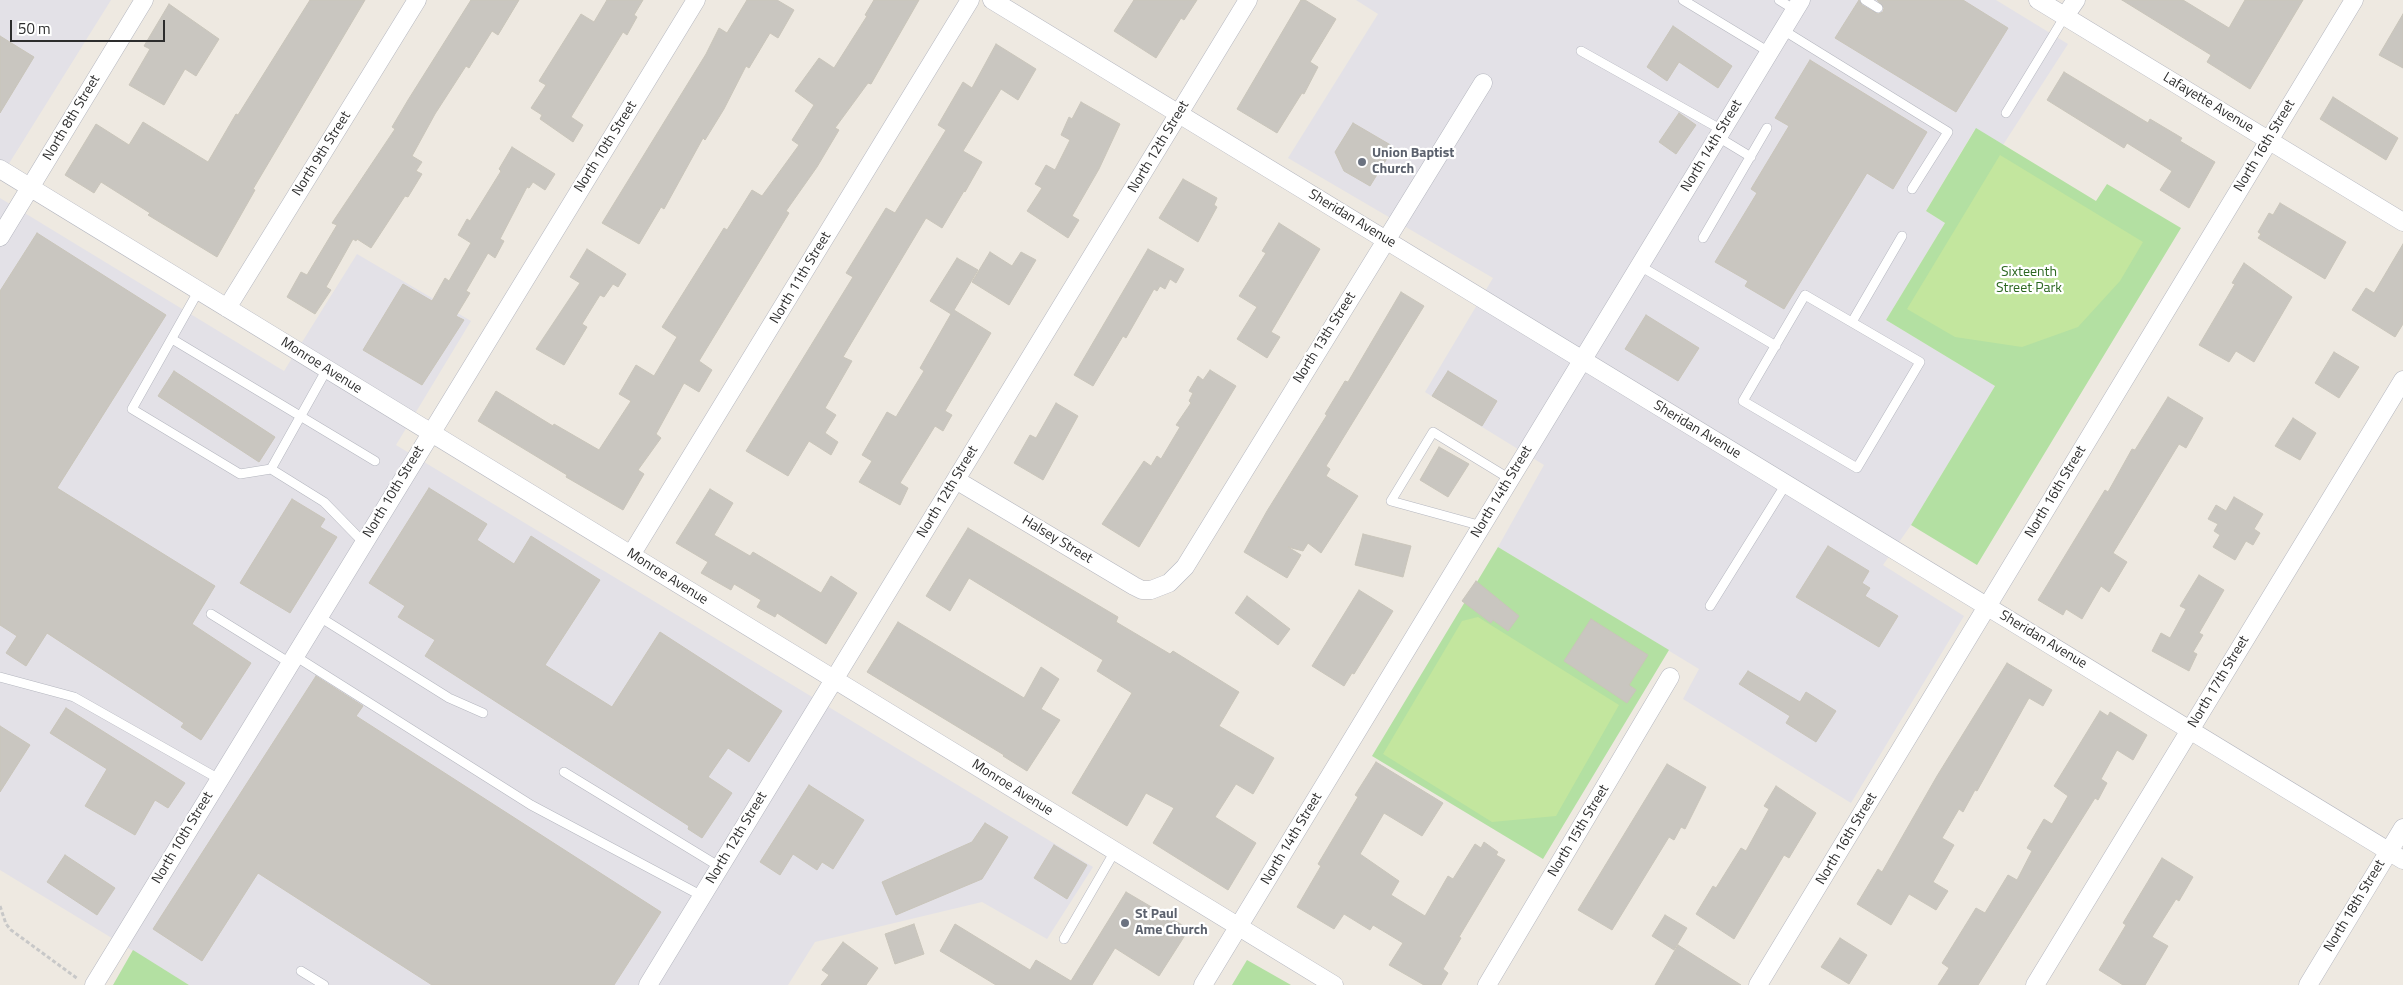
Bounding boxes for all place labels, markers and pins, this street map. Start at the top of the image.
place label: Union Baptist Church [1372,146,1454,178]
marker: Union Baptist Church [1356,156,1368,168]
place label: St Paul Ame Church [1135,907,1208,940]
marker: St Paul Ame Church [1119,917,1131,929]

